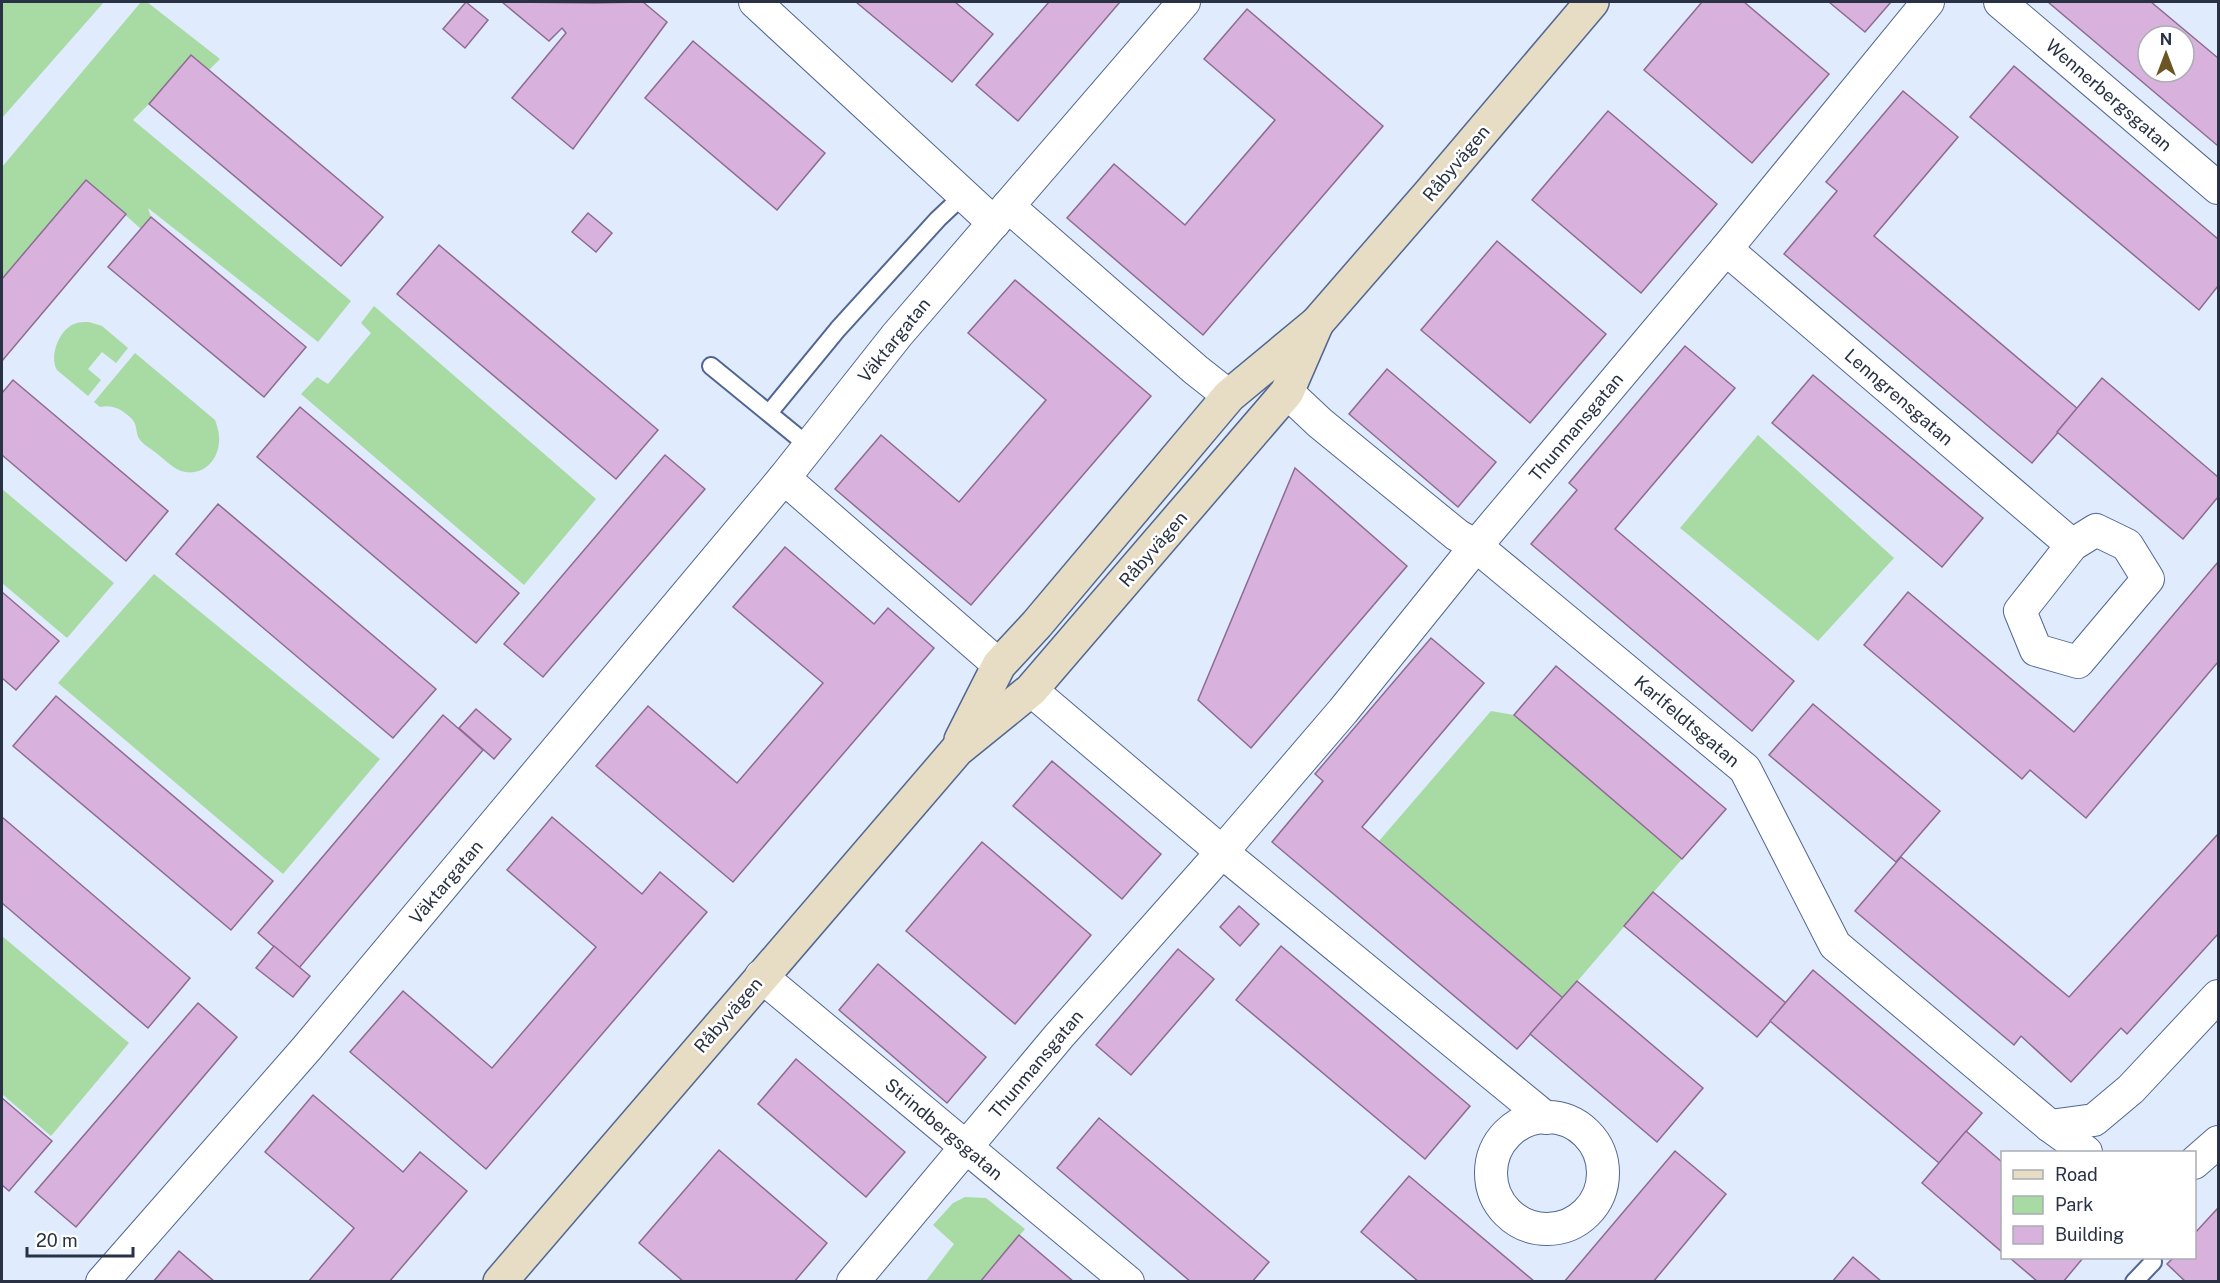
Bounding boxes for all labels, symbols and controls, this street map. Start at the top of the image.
north arrow [2136,24,2196,84]
text: N [2160,30,2172,49]
street label: Wennerbergsgatan [2042,35,2176,155]
street label: Råbyvägen [1418,121,1494,205]
street label: Väktargatan [854,294,934,386]
street label: Lenngrensgatan [1841,344,1957,450]
street label: Thunmansgatan [1525,369,1627,485]
street label: Råbyvägen [1115,507,1191,591]
street label: Karlfeldtsgatan [1630,671,1744,771]
street label: Väktargatan [405,836,487,928]
street label: Råbyvägen [690,973,766,1057]
street label: Thunmansgatan [985,1006,1087,1122]
street label: Strindbergsgatan [881,1074,1007,1184]
legend [2001,1151,2196,1259]
text: Road [2055,1164,2098,1185]
text: Park [2055,1194,2093,1215]
scale bar [27,1220,134,1258]
text: Building [2055,1224,2124,1245]
text: 20 m [36,1230,78,1251]

